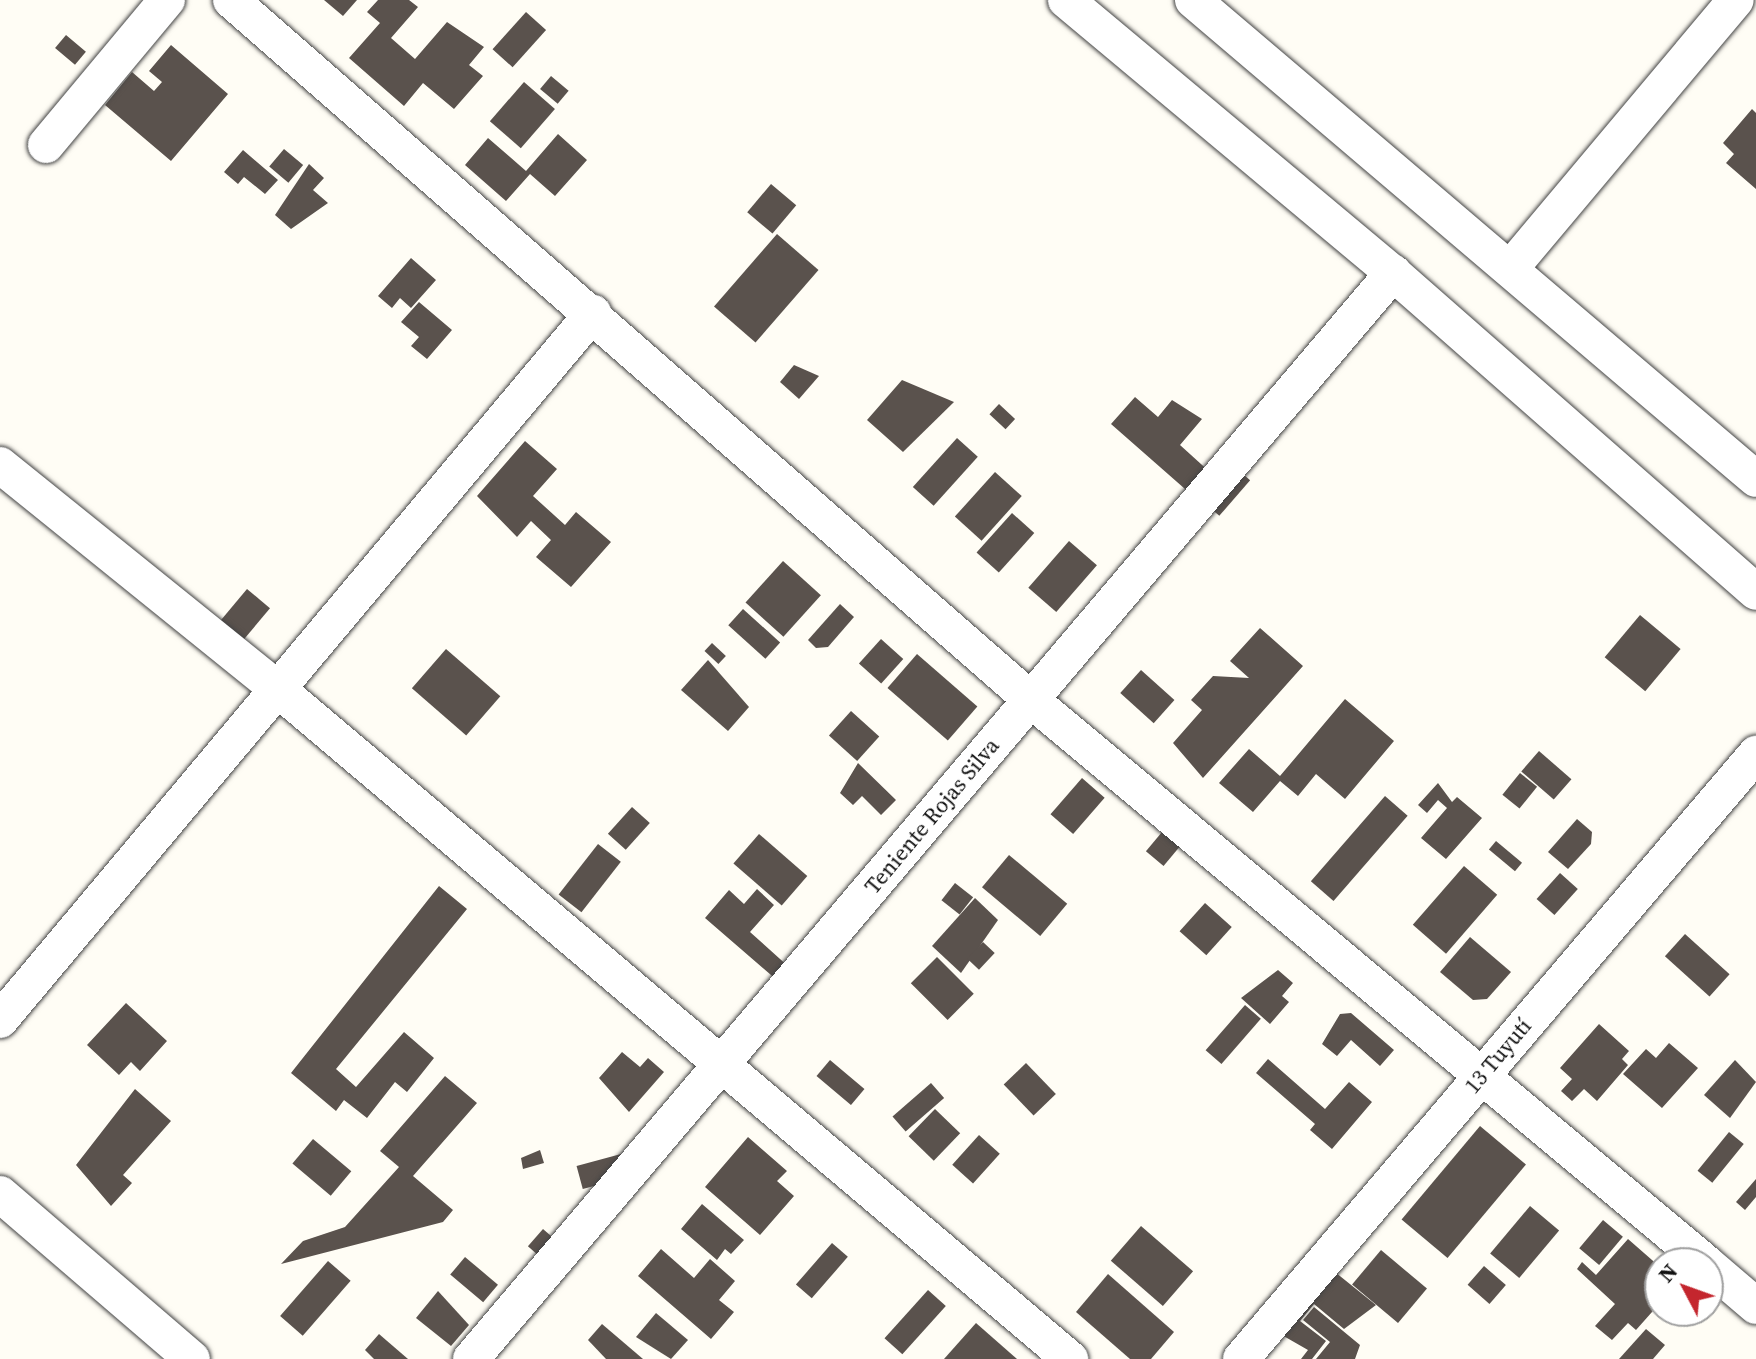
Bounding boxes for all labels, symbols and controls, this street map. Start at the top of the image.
street label: Teniente Rojas Silva [859,733,1005,899]
street label: 13 Tuyutí [1459,1013,1537,1099]
north arrow [1644,1247,1724,1327]
text: N [1651,1257,1684,1288]

